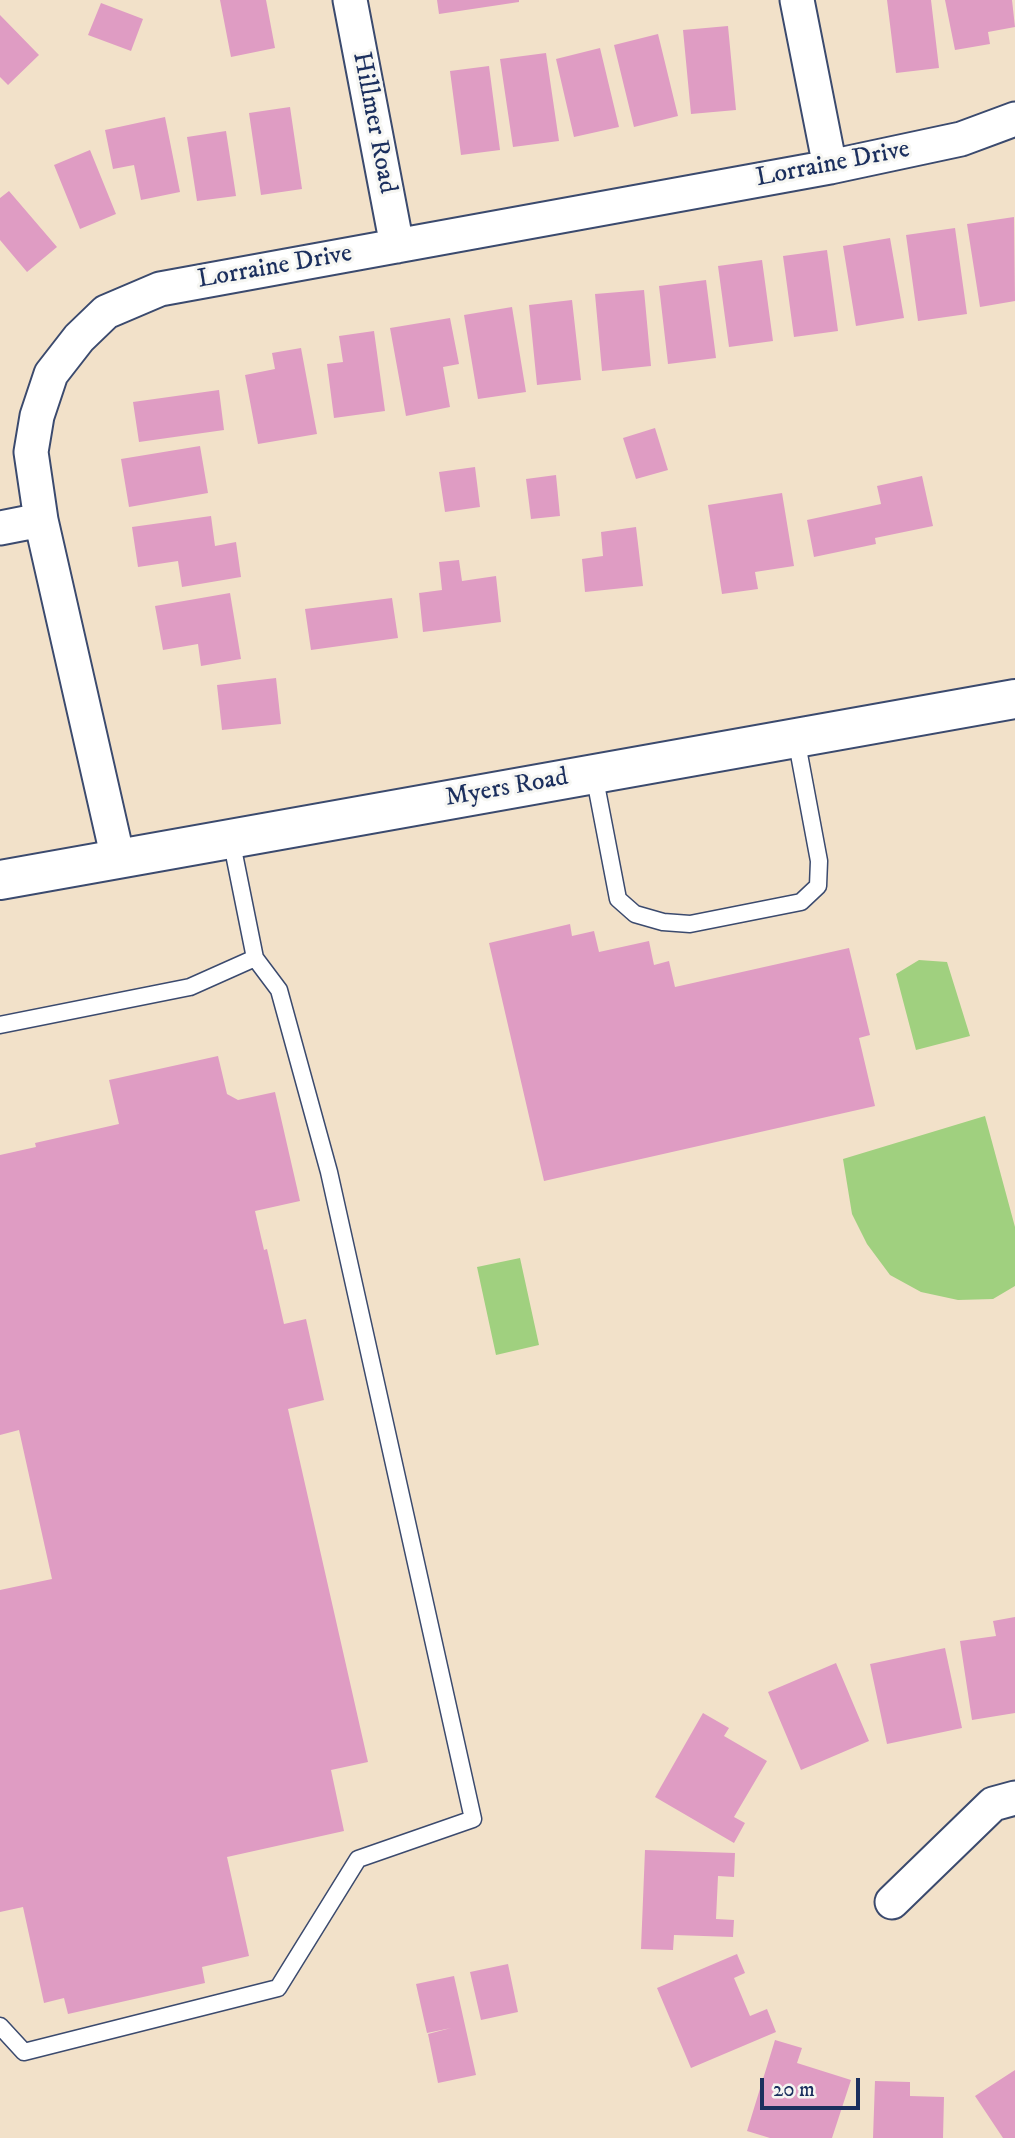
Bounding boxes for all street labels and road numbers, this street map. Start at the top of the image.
street label: Hillmer Road [344,50,402,196]
street label: Lorraine Drive [753,135,913,195]
street label: Lorraine Drive [195,239,355,297]
street label: Myers Road [443,763,571,815]

